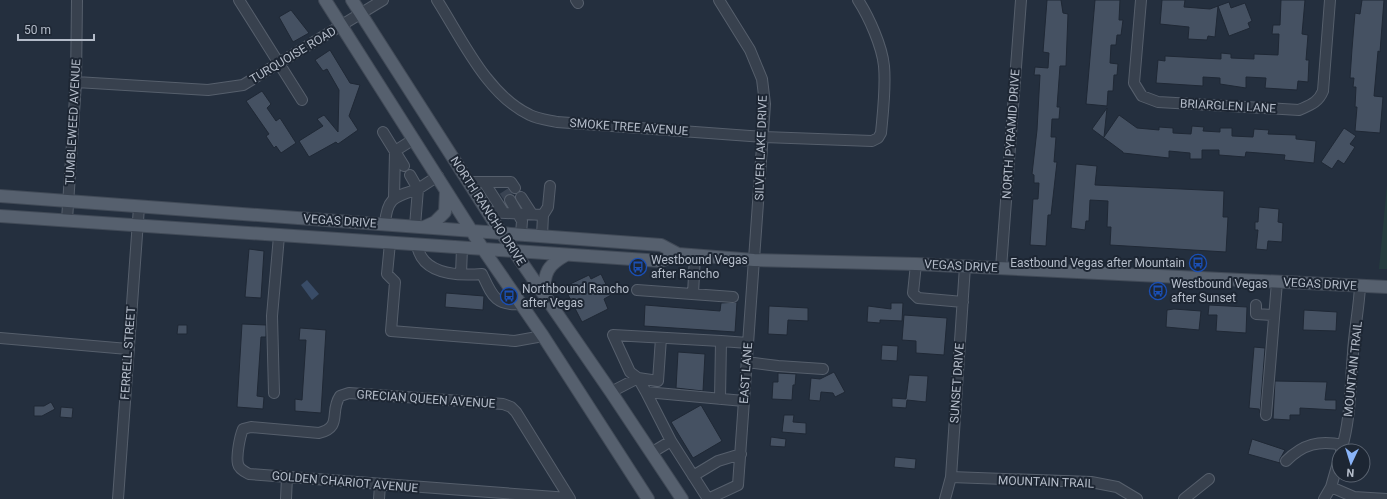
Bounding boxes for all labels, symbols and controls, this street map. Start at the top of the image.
scale bar [18,16,94,42]
text: 50 m [24,23,51,37]
street label: TURQUOISE ROAD [247,24,339,86]
street label: TUMBLEWEED AVENUE [63,58,83,185]
street label: NORTH PYRAMID DRIVE [999,68,1023,199]
street label: SILVER LAKE DRIVE [752,95,770,201]
street label: BRIARGLEN LANE [1180,96,1277,116]
street label: SMOKE TREE AVENUE [569,116,689,138]
street label: NORTH RANCHO DRIVE [448,154,529,268]
street label: VEGAS DRIVE [303,211,377,231]
place label: Westbound Vegas after Rancho [651,253,748,281]
bus stop icon: Eastbound Vegas after Mountain [1188,253,1208,273]
place label: Eastbound Vegas after Mountain [1010,256,1185,270]
bus stop icon: Westbound Vegas after Rancho [628,257,648,277]
street label: VEGAS DRIVE [924,257,998,275]
street label: VEGAS DRIVE [1283,275,1357,293]
place label: Westbound Vegas after Sunset [1171,277,1268,305]
bus stop icon: Westbound Vegas after Sunset [1148,281,1168,301]
place label: Northbound Rancho after Vegas [522,282,629,310]
bus stop icon: Northbound Rancho after Vegas [499,286,519,306]
street label: FERRELL STREET [118,306,138,400]
street label: MOUNTAIN TRAIL [1341,320,1365,418]
street label: EAST LANE [737,342,755,404]
street label: SUNSET DRIVE [947,342,967,424]
street label: GRECIAN QUEEN AVENUE [356,387,496,411]
north arrow [1331,443,1371,483]
text: N [1346,466,1355,479]
street label: GOLDEN CHARIOT AVENUE [271,469,419,495]
street label: MOUNTAIN TRAIL [998,473,1095,491]

